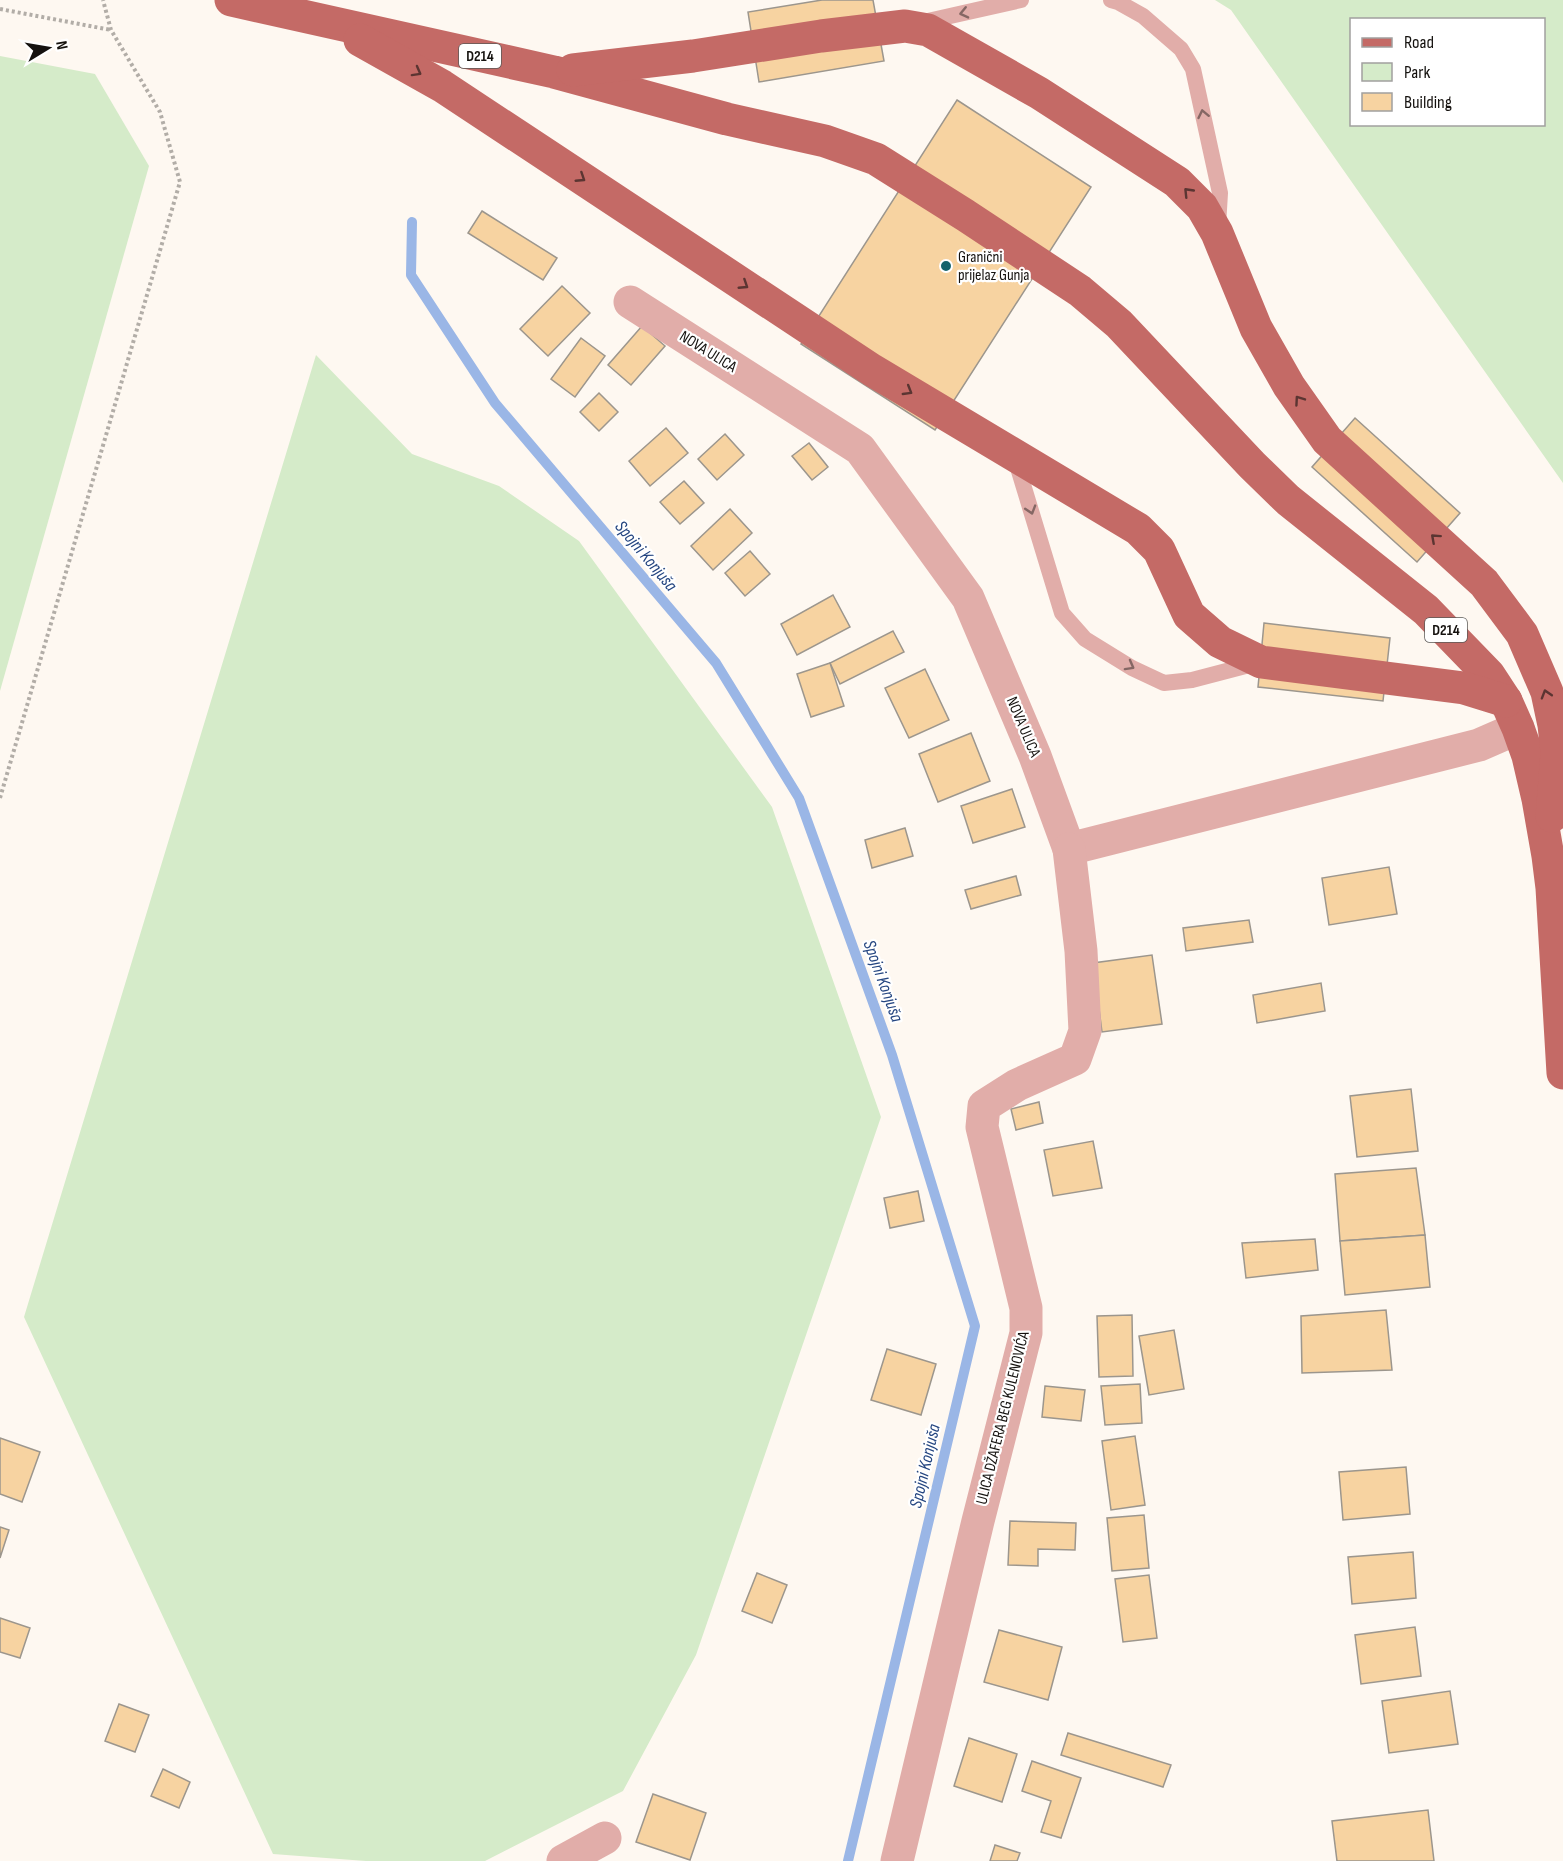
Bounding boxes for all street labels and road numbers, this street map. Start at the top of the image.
road number: D214 [459,44,501,68]
street label: NOVA ULICA [676,327,740,377]
road number: D214 [1425,618,1467,642]
street label: NOVA ULICA [1002,694,1044,760]
street label: ULICA DŽAFERA BEG KULENOVIĆA [972,1329,1034,1506]

